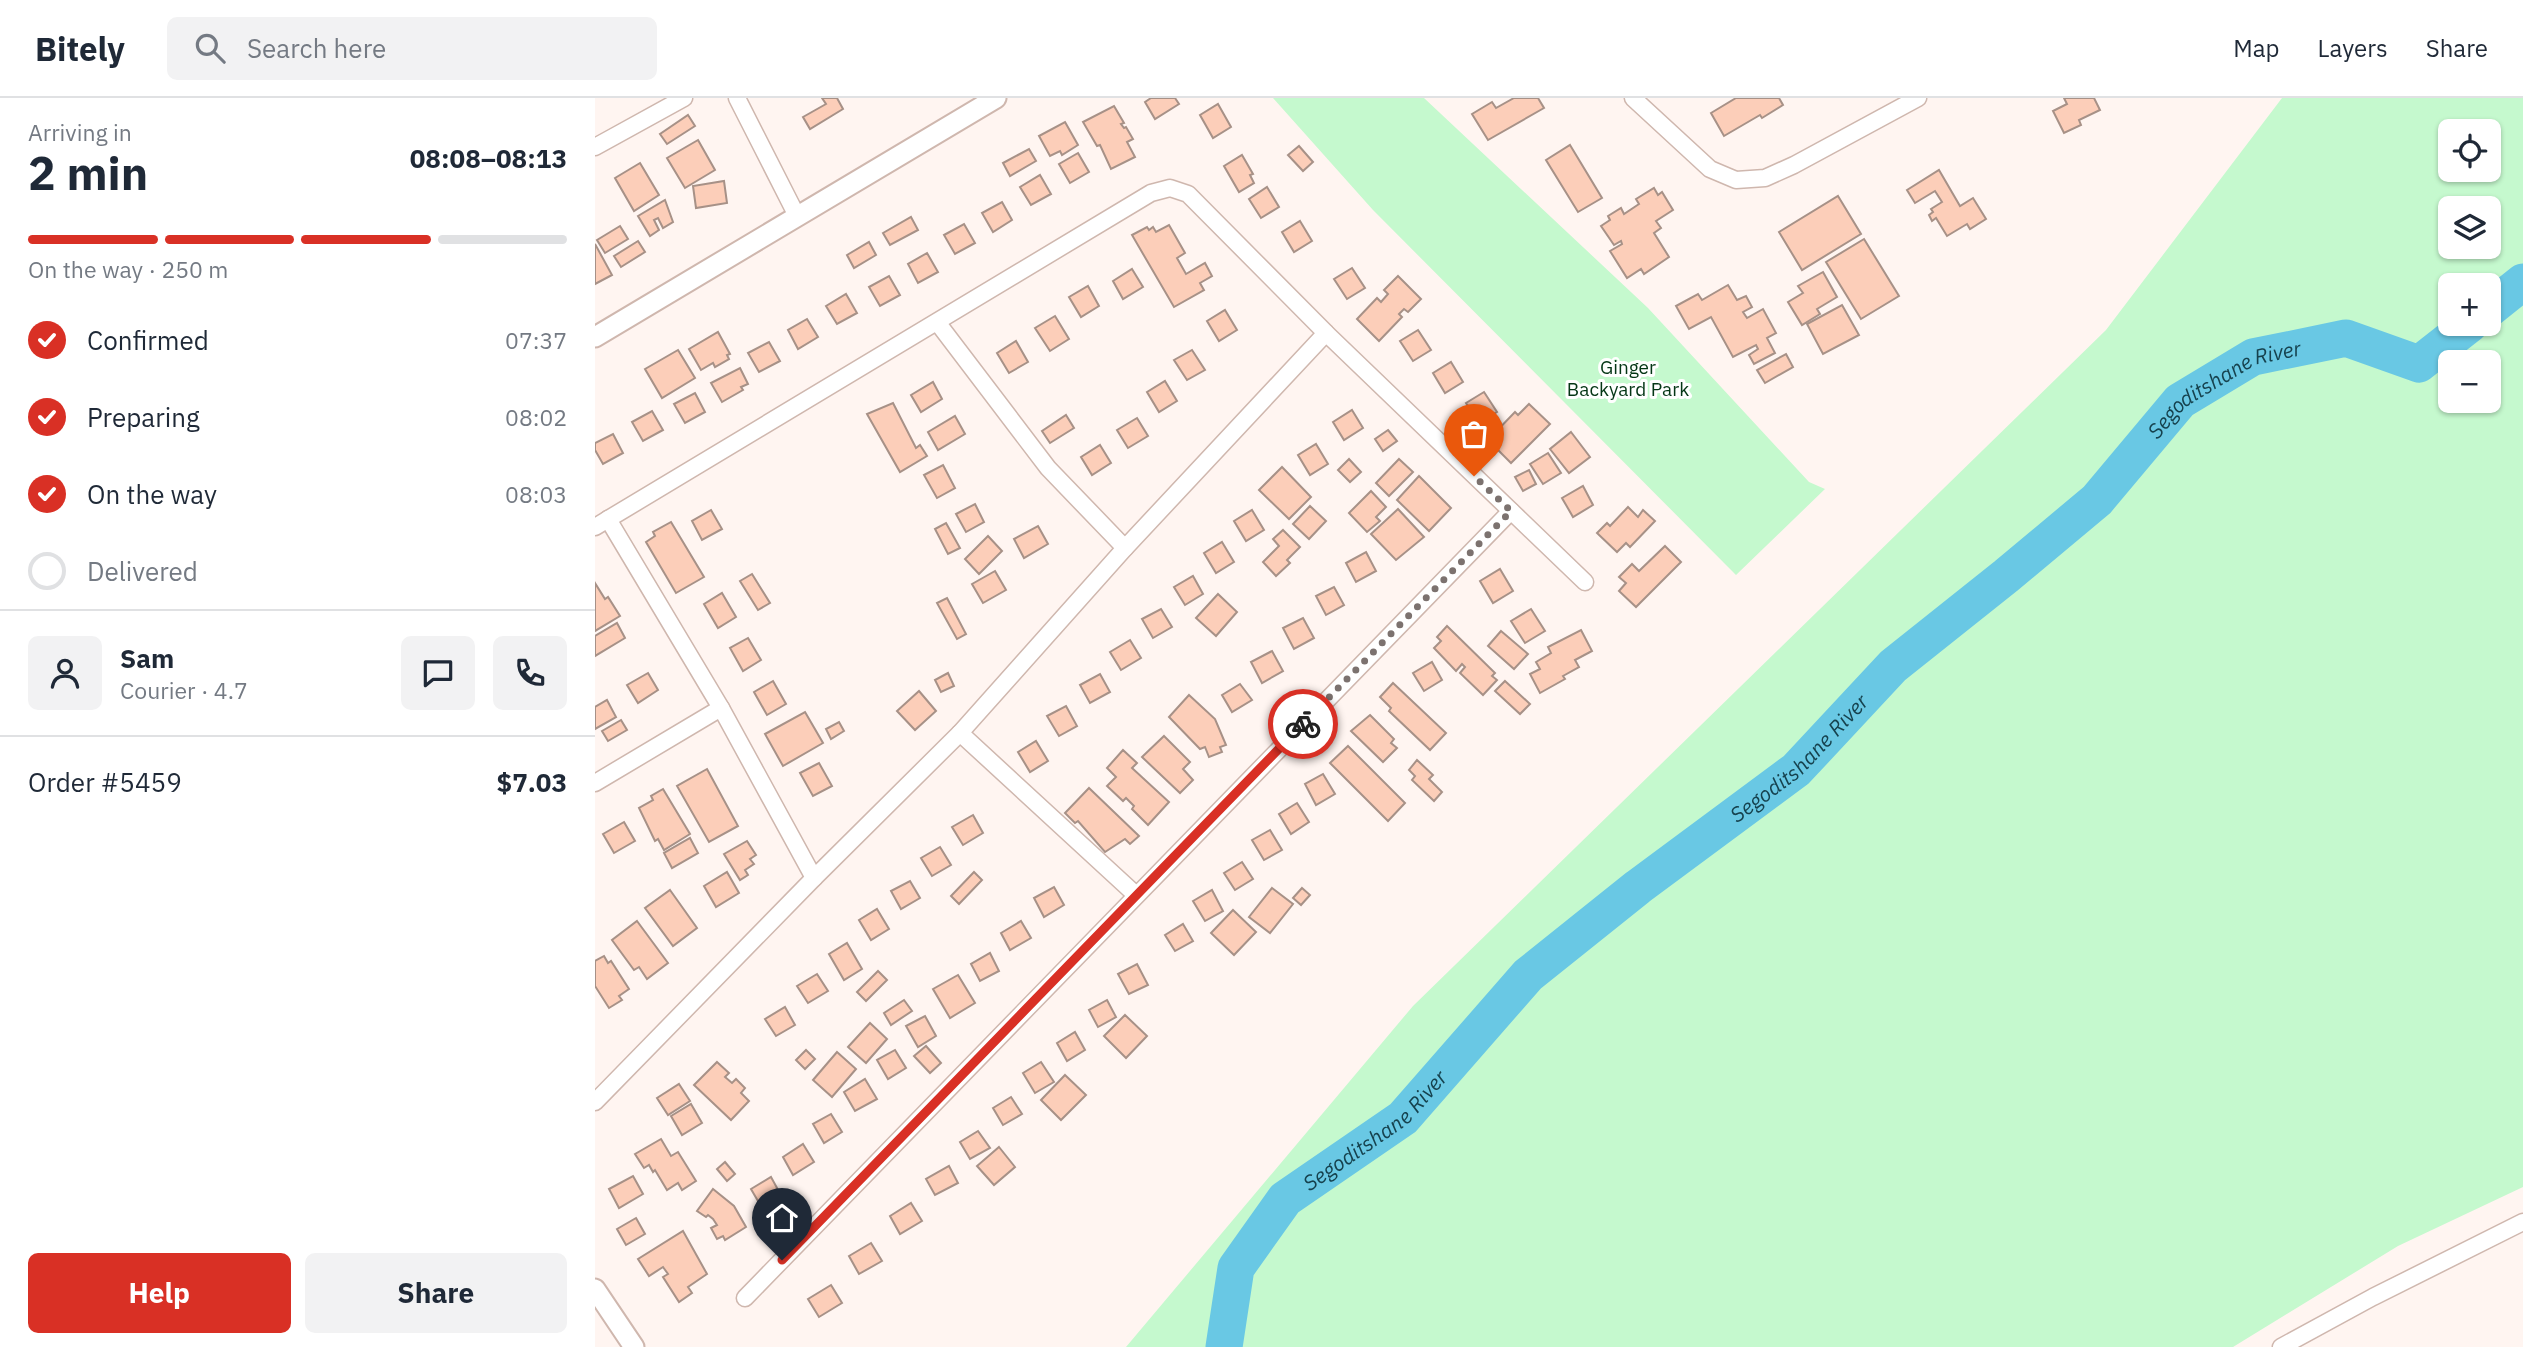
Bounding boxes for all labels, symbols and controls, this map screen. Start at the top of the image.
search box [167,17,657,80]
text: Bitely [35,27,125,70]
icon: search [191,29,229,67]
text: Search here [247,31,386,65]
text: Map [2233,32,2280,64]
text: Layers [2318,32,2388,64]
text: Share [2426,32,2488,64]
text: Arriving in [28,117,132,147]
map controls [2438,119,2501,413]
button: locate [2438,119,2501,182]
text: 08:08–08:13 [410,141,567,175]
text: 2 min [28,143,148,203]
button: layers [2438,196,2501,259]
text: On the way · 250 m [28,254,228,284]
button: + [2438,273,2501,336]
icon: check [28,321,66,359]
text: Confirmed [87,323,209,357]
text: 07:37 [505,325,567,355]
water label: Segoditshane River [2141,333,2305,444]
button: − [2438,350,2501,413]
park label: Ginger Backyard Park [1567,355,1689,401]
icon: check [28,398,66,436]
text: Preparing [87,400,200,434]
text: 08:02 [505,402,567,432]
pin [1444,404,1504,476]
icon: bag [1455,415,1493,453]
icon: check [28,475,66,513]
text: On the way [87,477,217,511]
text: 08:03 [505,479,567,509]
text: Delivered [87,554,198,588]
button: person [28,636,102,710]
button: chat [401,636,475,710]
button: phone [493,636,567,710]
text: Sam [120,641,174,675]
text: Courier · 4.7 [120,675,248,705]
water label: Segoditshane River [1724,687,1875,828]
courier [1268,689,1338,759]
icon: bike [1284,705,1322,743]
text: Order #5459 [28,765,182,799]
text: $7.03 [497,765,567,799]
water label: Segoditshane River [1297,1063,1454,1197]
pin [752,1188,812,1260]
icon: home [763,1199,801,1237]
button: Help [28,1253,291,1333]
button: Share [305,1253,567,1333]

